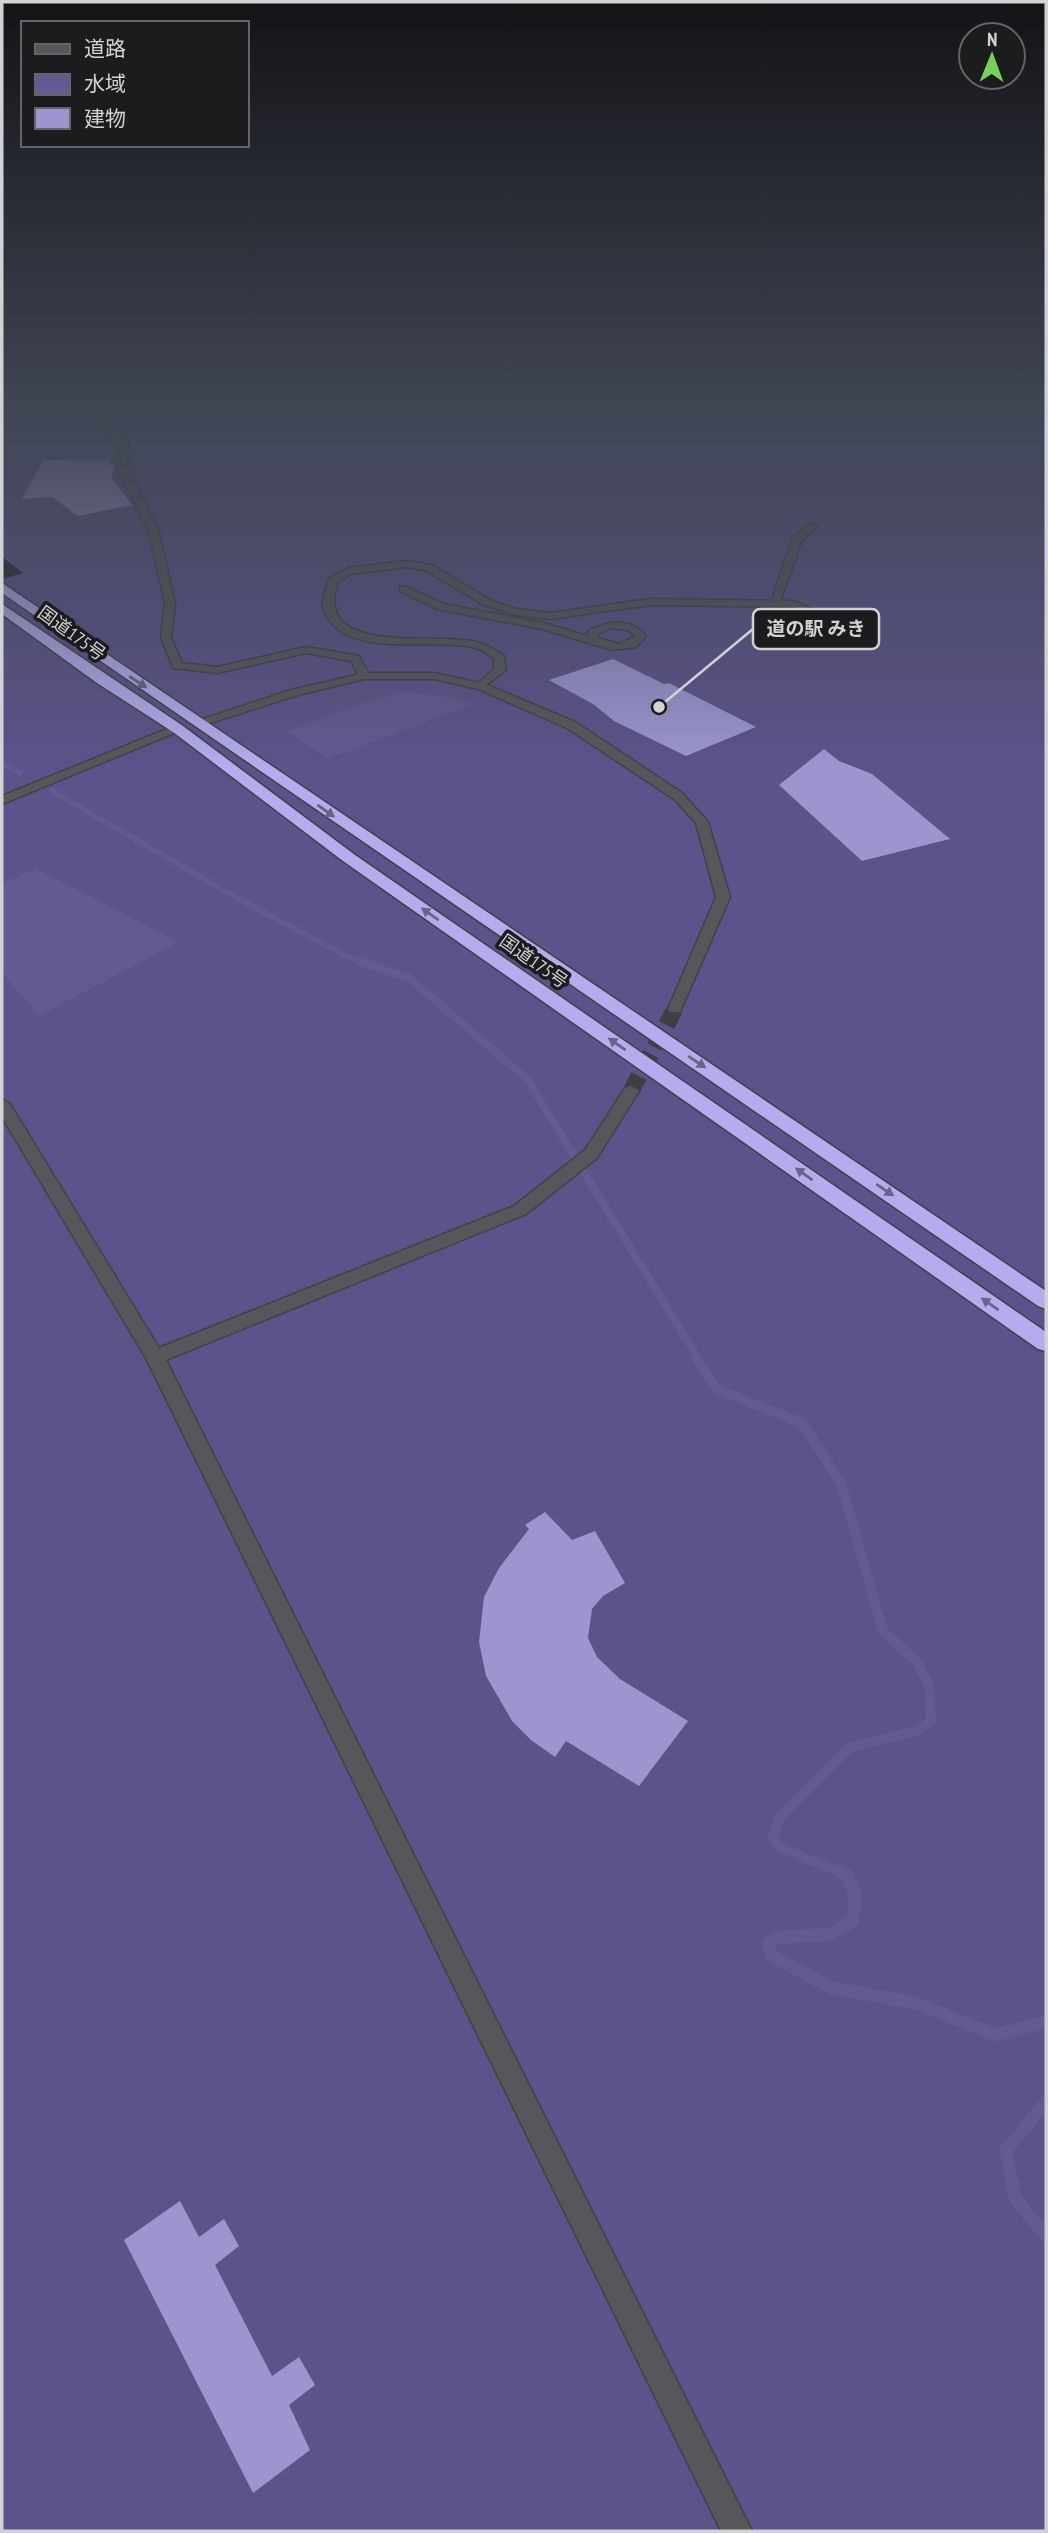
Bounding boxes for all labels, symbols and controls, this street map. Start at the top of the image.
legend [21,21,248,147]
north arrow [957,21,1027,91]
text: N [987,27,998,51]
text: 道路 [84,35,126,62]
text: 水域 [84,70,126,97]
text: 建物 [84,105,126,132]
street label: 国道175号 [34,601,110,665]
callout: 道の駅 みき [753,609,879,649]
text: 道の駅 みき [767,616,865,640]
one-way arrow [128,676,148,689]
one-way arrow [317,804,335,818]
one-way arrow [421,907,439,921]
street label: 国道175号 [495,929,573,993]
one-way arrow [608,1037,626,1051]
one-way arrow [687,1055,706,1068]
one-way arrow [795,1167,813,1181]
one-way arrow [876,1183,894,1197]
one-way arrow [981,1297,999,1311]

